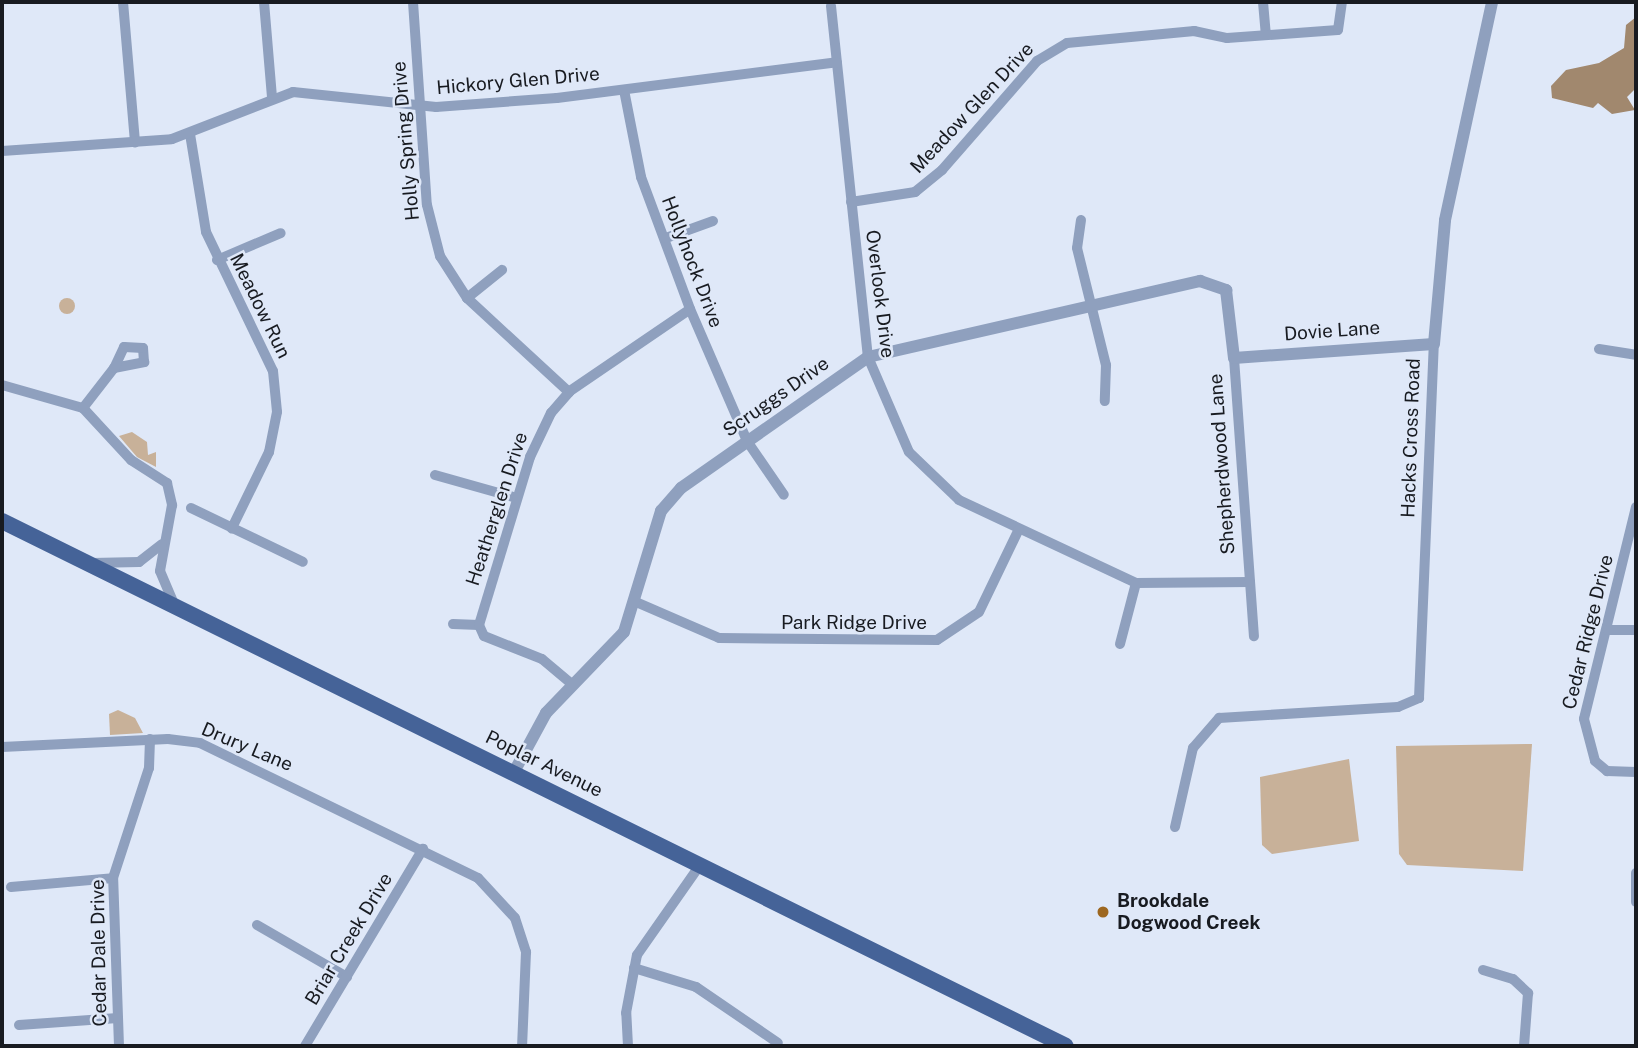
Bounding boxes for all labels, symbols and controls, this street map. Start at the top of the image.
street label: Meadow Glen Drive [906,38,1038,178]
street label: Holly Spring Drive [388,60,424,222]
street label: Hickory Glen Drive [435,63,601,99]
street label: Hollyhock Drive [656,193,728,331]
street label: Overlook Drive [861,229,899,359]
street label: Meadow Run [225,250,295,362]
street label: Dovie Lane [1283,316,1381,346]
street label: Scruggs Drive [719,352,833,442]
street label: Hacks Cross Road [1397,358,1425,518]
street label: Shepherdwood Lane [1204,373,1240,555]
street label: Heatherglen Drive [461,429,533,589]
street label: Cedar Ridge Drive [1558,552,1618,712]
street label: Park Ridge Drive [781,612,927,634]
street label: Drury Lane [198,718,296,776]
street label: Poplar Avenue [482,726,606,802]
street label: Briar Creek Drive [301,869,397,1009]
street label: Cedar Dale Drive [86,879,112,1027]
place label: Brookdale Dogwood Creek [1117,890,1260,934]
marker: Brookdale Dogwood Creek [1095,904,1111,920]

